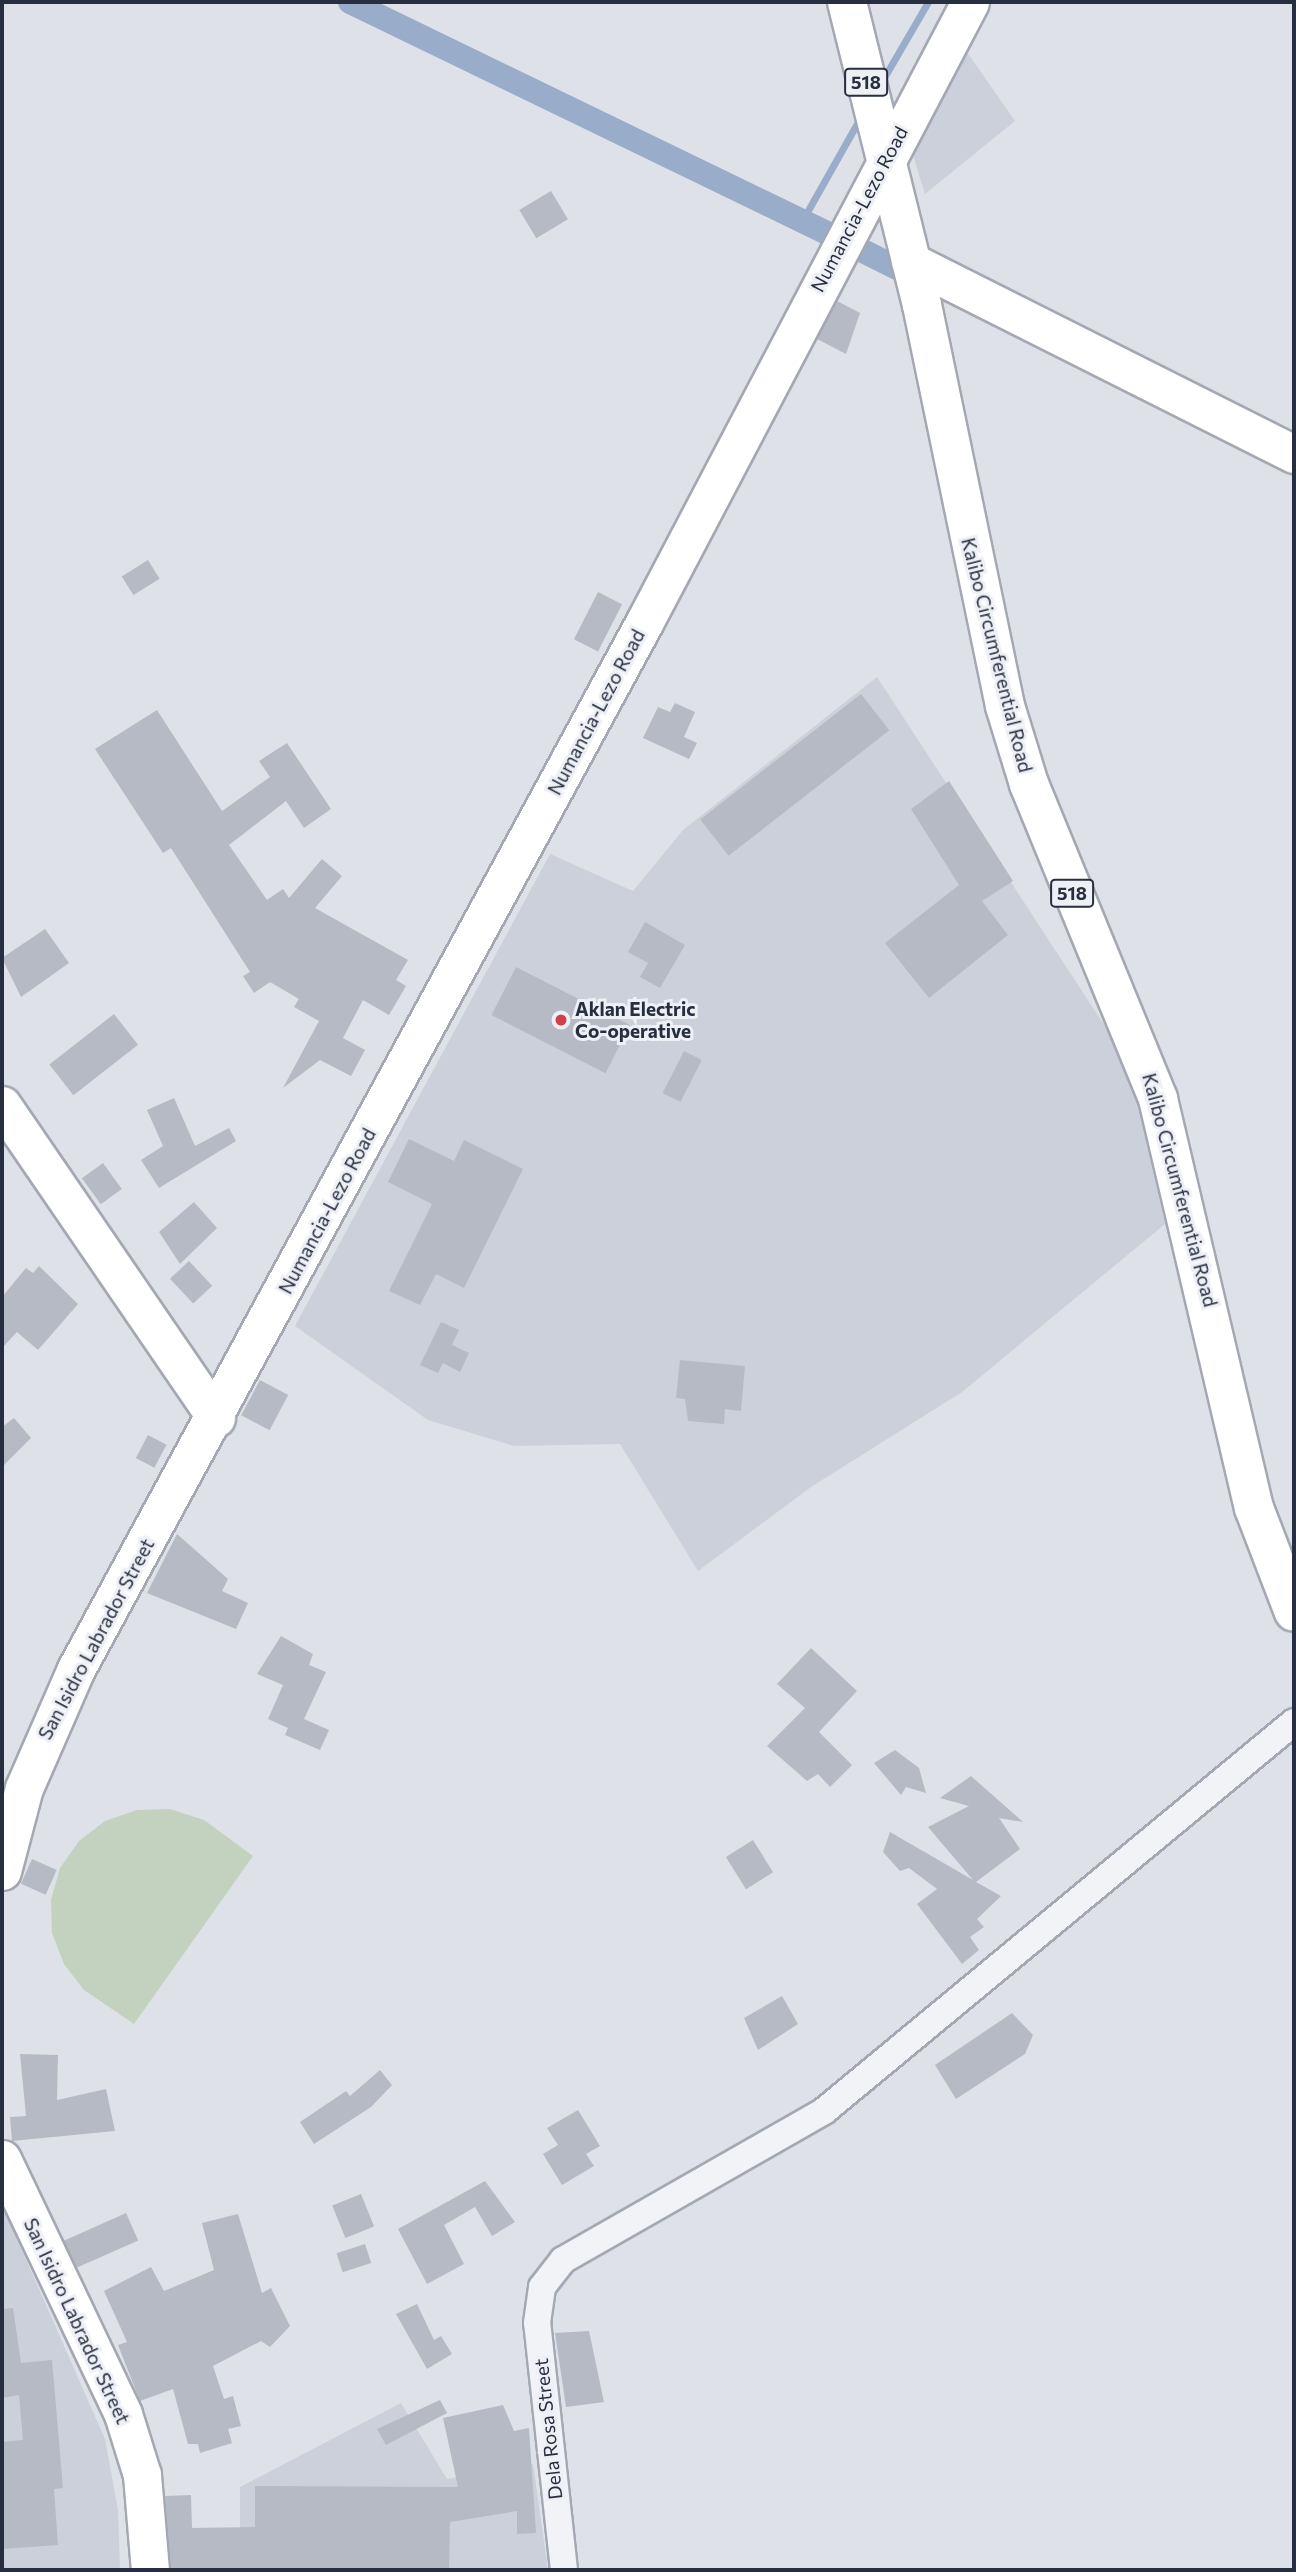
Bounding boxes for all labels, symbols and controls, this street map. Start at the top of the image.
road number: 518 [843,68,889,96]
street label: Numancia-Lezo Road [806,122,912,296]
street label: Kalibo Circumferential Road [957,535,1037,775]
street label: Numancia-Lezo Road [543,625,649,799]
road number: 518 [1049,878,1095,908]
place label: Aklan Electric Co-operative [575,998,695,1042]
marker: Aklan Electric Co-operative [553,1012,569,1028]
street label: Kalibo Circumferential Road [1138,1071,1222,1309]
street label: Numancia-Lezo Road [274,1124,380,1298]
street label: San Isidro Labrador Street [33,1535,159,1743]
street label: San Isidro Labrador Street [19,2215,135,2427]
street label: Dela Rosa Street [529,2357,567,2501]

